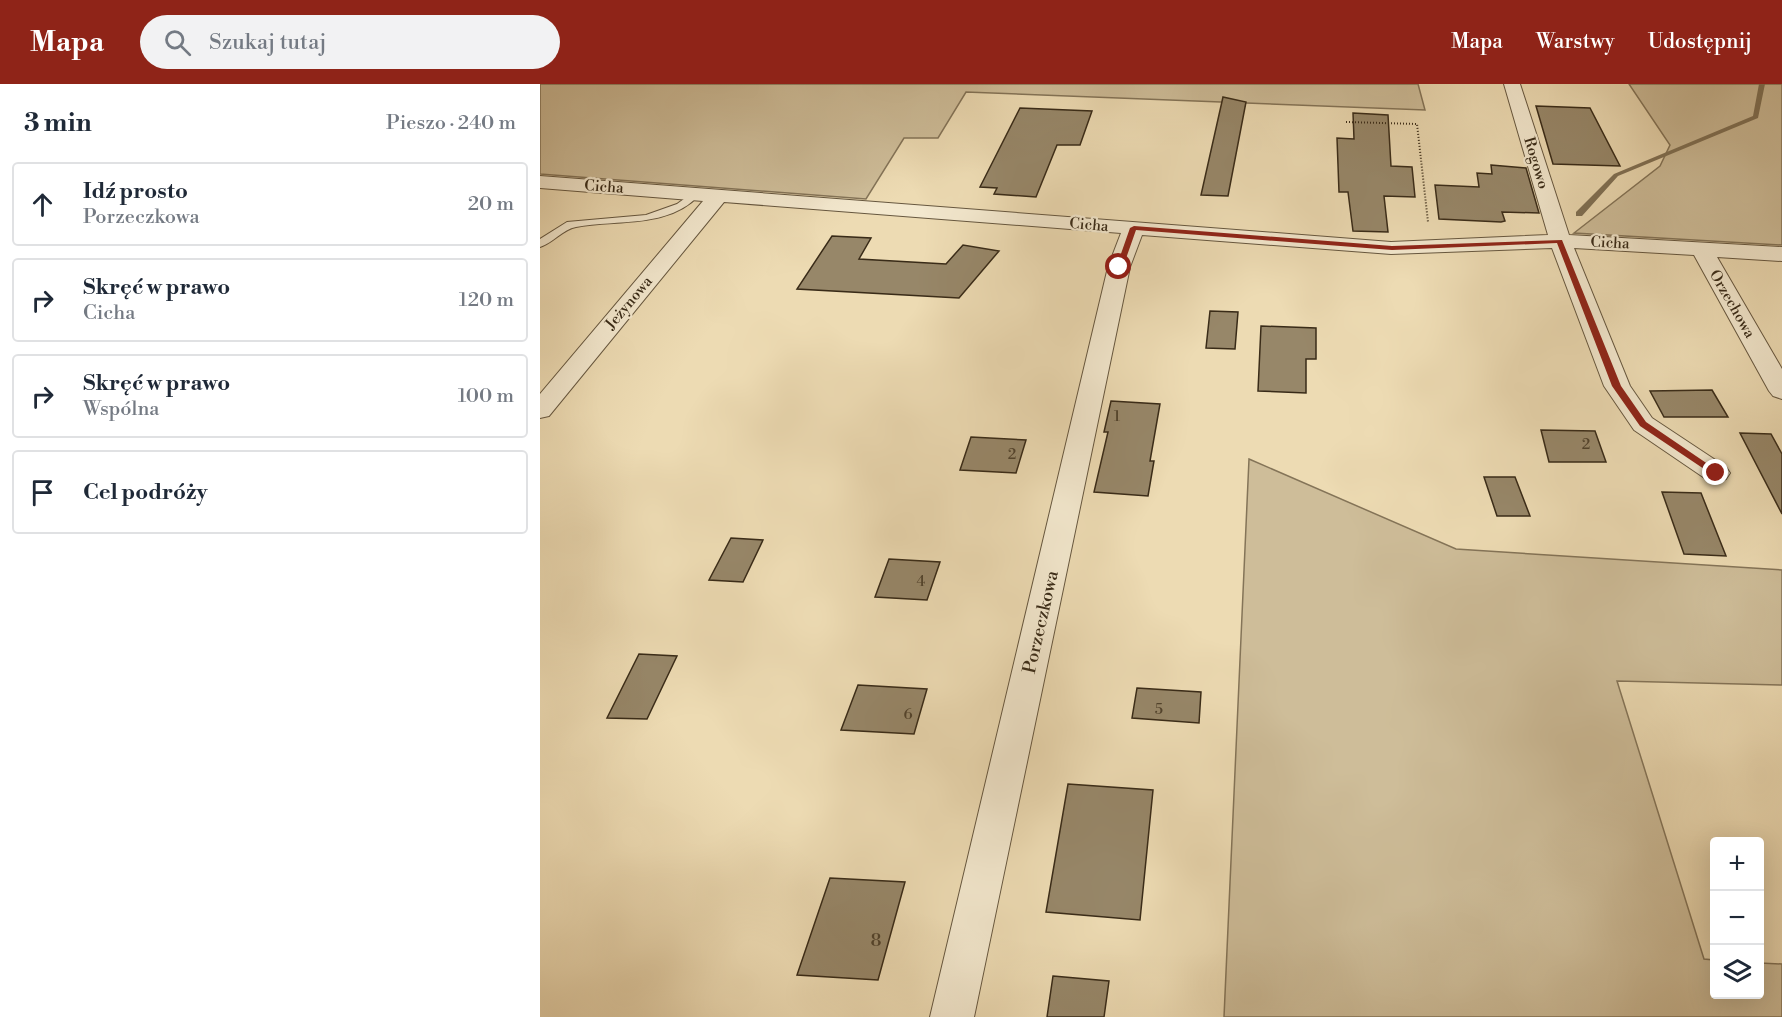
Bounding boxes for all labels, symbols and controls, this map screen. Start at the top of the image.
search box [140,15,560,69]
text: Mapa [30,25,104,60]
icon: search [161,26,194,59]
text: Szukaj tutaj [209,29,326,56]
text: Mapa [1451,29,1503,55]
text: Warstwy [1536,29,1615,55]
text: Udostępnij [1648,29,1752,55]
text: 3 min [24,107,92,139]
text: Pieszo · 240 m [386,111,516,136]
street label: Rogowo [1519,135,1553,191]
street label: Cicha [584,176,625,198]
text: Idź prosto [83,178,188,205]
icon: ahead [26,188,59,221]
text: 20 m [468,192,514,217]
text: Porzeczkowa [83,205,200,230]
street label: Cicha [1069,214,1110,236]
street label: Cicha [1590,232,1630,254]
route start [1105,253,1131,279]
street label: Orzechowa [1705,267,1759,342]
street label: Jeżynowa [601,272,657,334]
text: Skręć w prawo [83,274,230,301]
icon: right [26,284,59,317]
text: 120 m [459,288,514,313]
text: Cicha [83,301,135,326]
text: Skręć w prawo [83,370,230,397]
icon: right [26,380,59,413]
text: 100 m [458,384,514,409]
text: Wspólna [83,397,159,422]
house number: 1 [1114,407,1121,426]
house number: 2 [1582,435,1590,454]
house number: 2 [1008,445,1016,464]
route end [1702,459,1728,485]
icon: arrive [26,476,59,509]
text: Cel podróży [83,479,207,506]
street label: Porzeczkowa [1018,567,1064,676]
house number: 4 [917,572,926,591]
house number: 5 [1155,700,1163,719]
house number: 6 [903,705,913,724]
map controls [1710,837,1764,999]
button: + [1710,837,1764,891]
button: − [1710,891,1764,945]
house number: 8 [870,929,882,952]
button: layers [1710,945,1764,999]

